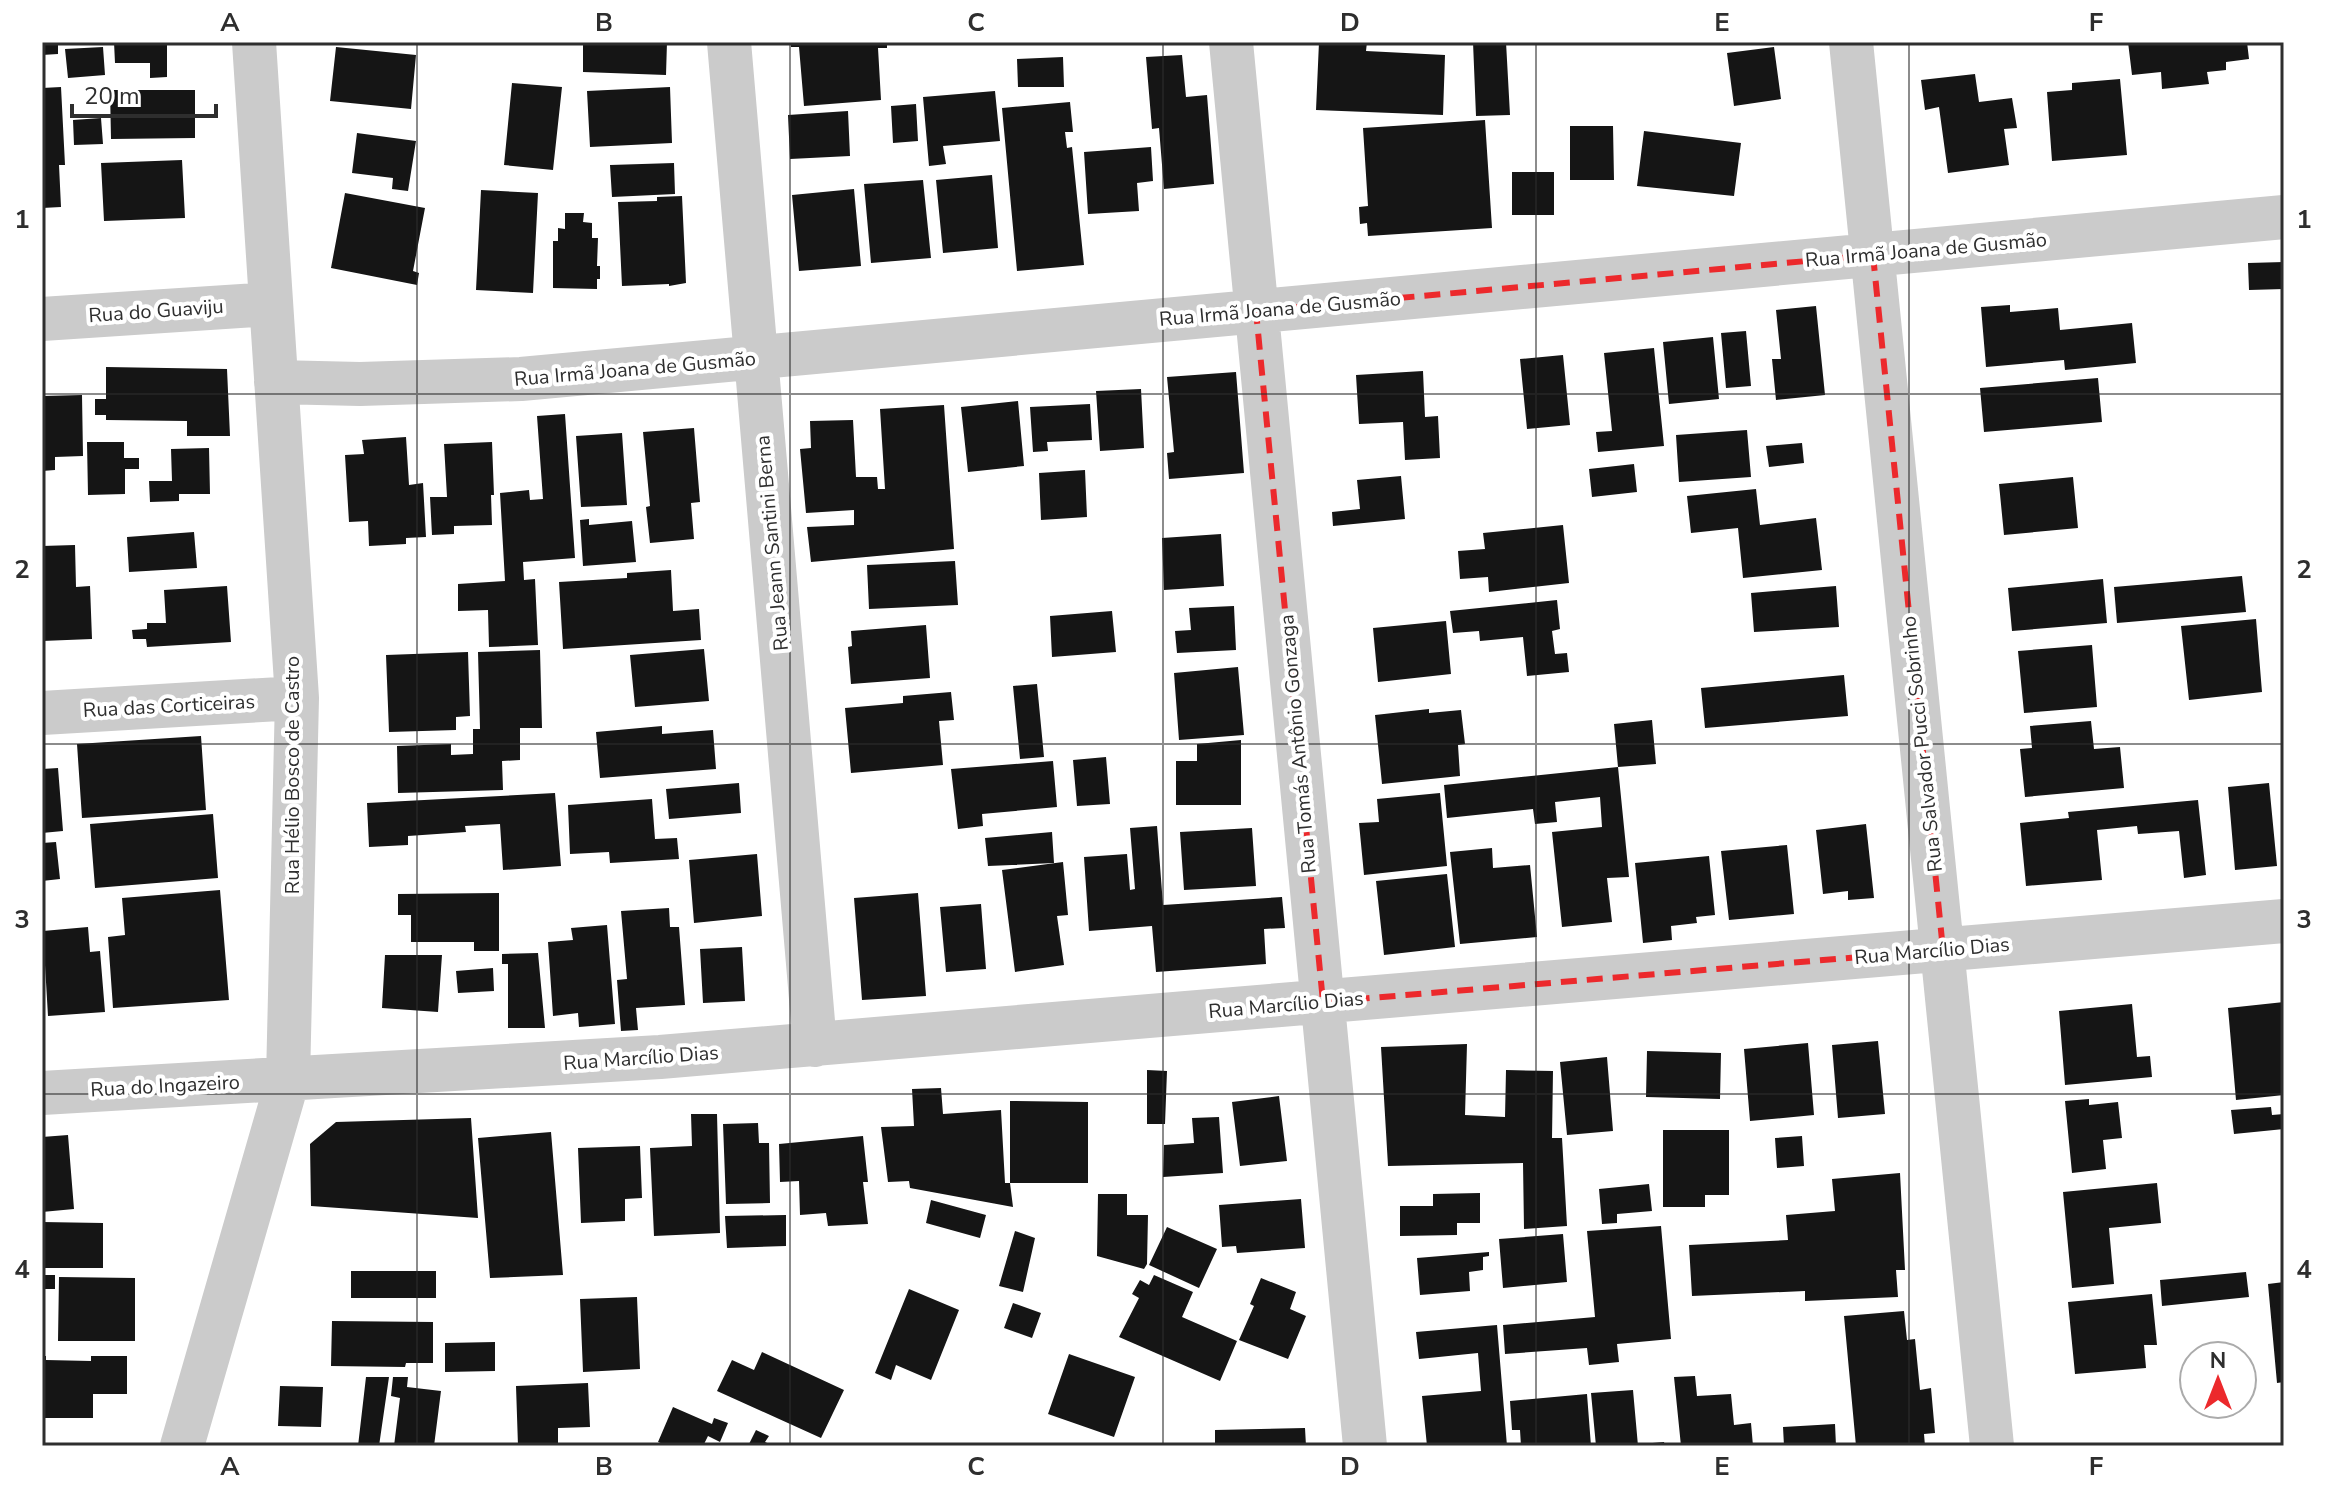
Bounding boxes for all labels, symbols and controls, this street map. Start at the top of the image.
text: A [220,5,240,40]
text: B [595,5,613,40]
text: C [967,5,985,40]
text: D [1340,5,1360,40]
text: E [1714,5,1730,40]
text: F [2089,5,2103,40]
scale bar [72,68,216,118]
text: 20 m [84,80,140,112]
text: 1 [14,202,30,237]
text: 1 [2296,202,2312,237]
street label: Rua Irmã Joana de Gusmão [1804,226,2048,274]
street label: Rua Irmã Joana de Gusmão [1158,285,1402,333]
street label: Rua do Guaviju [88,293,224,329]
street label: Rua Irmã Joana de Gusmão [513,345,757,393]
street label: Rua Jeann Santini Berna [749,434,795,652]
text: 2 [14,552,30,587]
text: 2 [2296,552,2312,587]
street label: Rua Tomás Antônio Gonzaga [1273,613,1323,875]
street label: Rua Salvador Pucci Sobrinho [1895,615,1949,873]
street label: Rua Hélio Bosco de Castro [279,656,306,894]
street label: Rua das Corticeiras [82,688,256,724]
text: 3 [14,902,30,937]
text: 3 [2296,902,2312,937]
street label: Rua Marcílio Dias [1853,931,2011,971]
street label: Rua Marcílio Dias [1207,985,1365,1025]
street label: Rua Marcílio Dias [562,1039,720,1077]
street label: Rua do Ingazeiro [90,1069,240,1103]
text: 4 [14,1252,30,1287]
text: 4 [2296,1252,2312,1287]
north arrow [2178,1340,2258,1420]
text: N [2210,1346,2226,1376]
text: A [220,1449,240,1484]
text: B [595,1449,613,1484]
text: C [967,1449,985,1484]
text: D [1340,1449,1360,1484]
text: E [1714,1449,1730,1484]
text: F [2089,1449,2103,1484]

